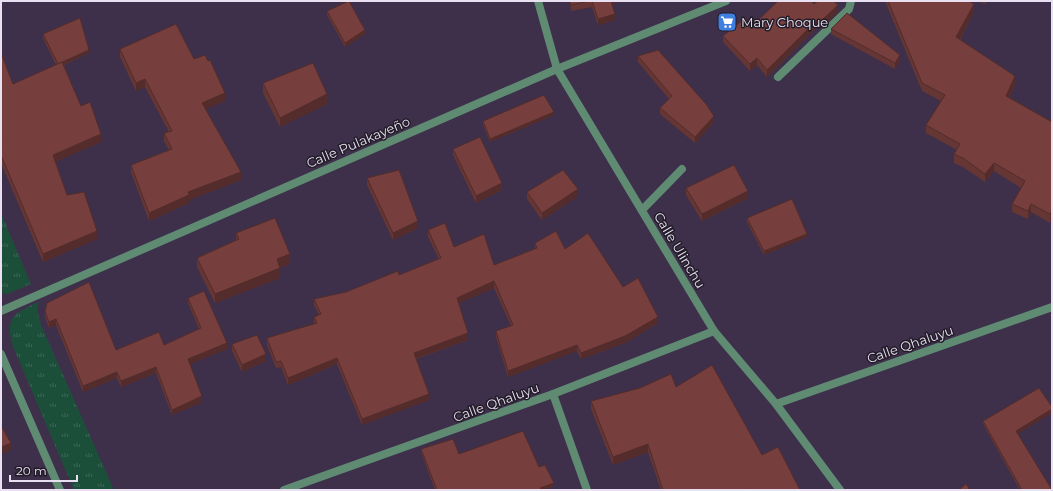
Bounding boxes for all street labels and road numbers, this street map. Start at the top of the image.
street label: Calle Pulakayeño [304,113,412,171]
street label: Calle Ulinchu [651,209,709,291]
street label: Calle Qhaluyu [865,322,955,366]
street label: Calle Qhaluyu [451,379,541,425]

